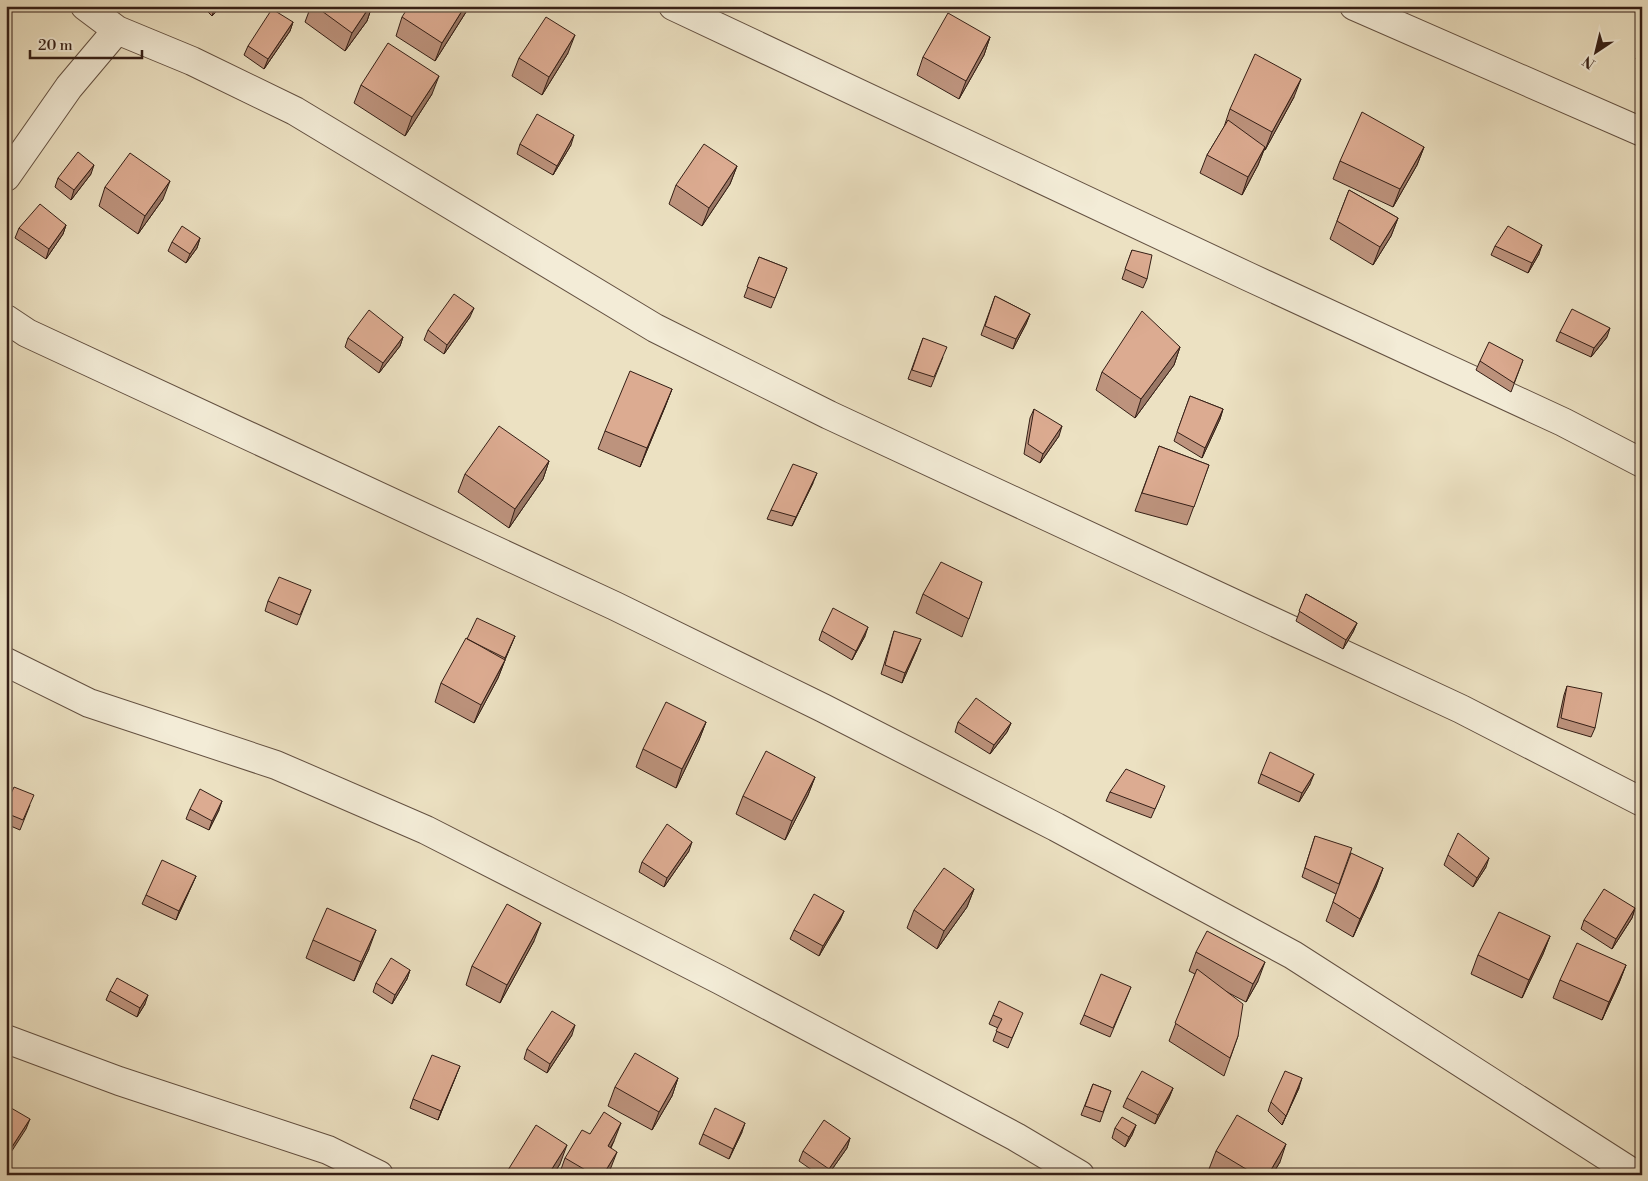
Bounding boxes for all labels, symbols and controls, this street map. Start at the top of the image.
scale bar [30,28,142,60]
north arrow [1570,28,1620,78]
text: 20 m [38,36,73,55]
text: N [1579,51,1599,72]

